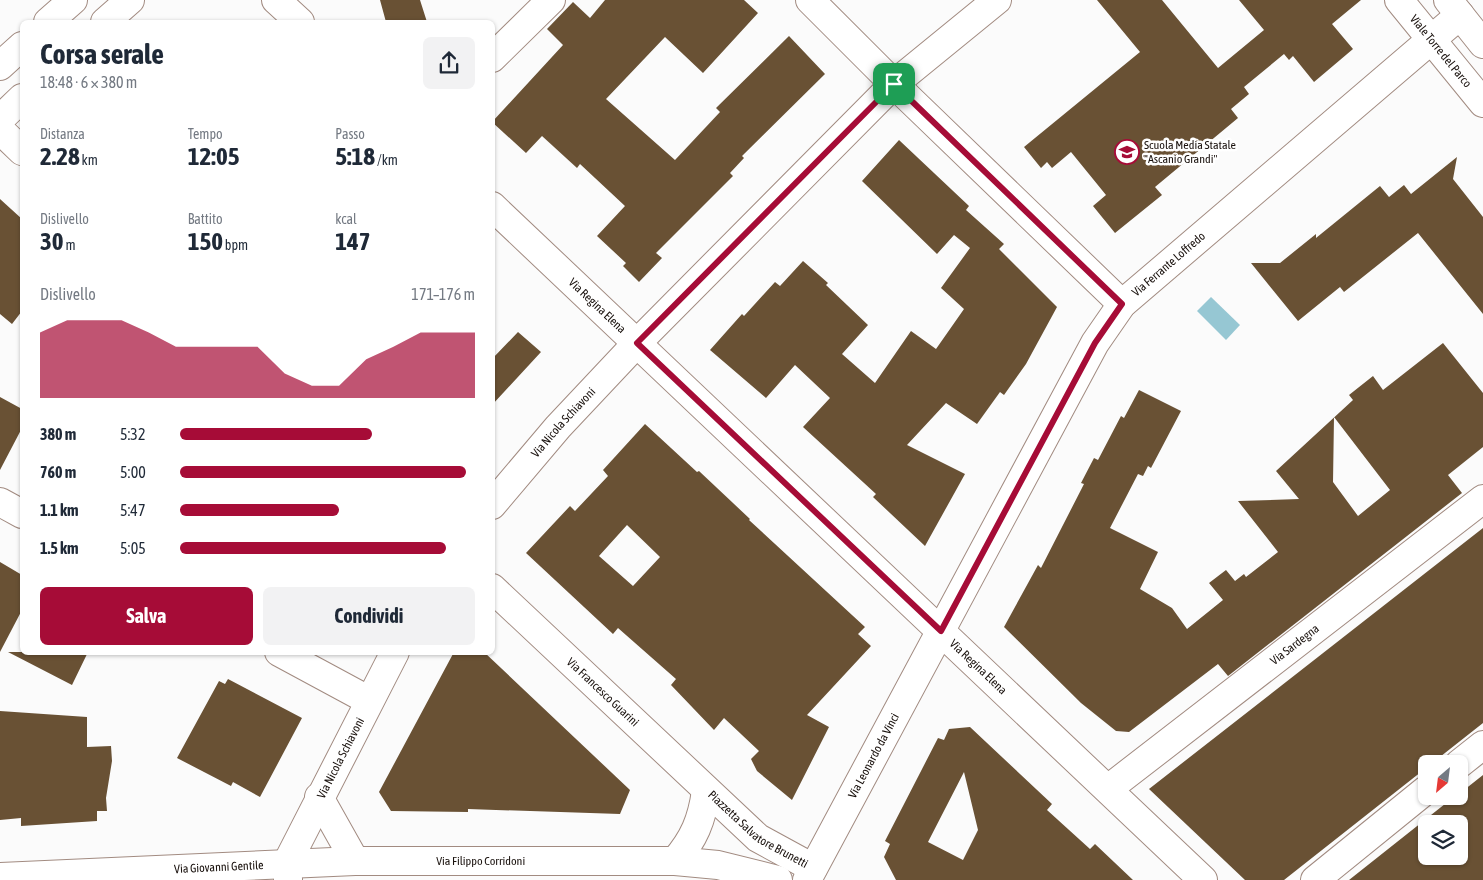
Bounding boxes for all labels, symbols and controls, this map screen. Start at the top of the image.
street label: Viale Torre del Parco [1407,12,1475,91]
button: share [423,37,475,89]
text: Corsa serale [40,38,164,70]
pin [873,63,915,105]
icon: arrive [880,70,908,98]
text: 18:48 · 6 × 380 m [40,73,137,91]
text: Distanza [40,126,85,142]
text: Tempo [188,126,223,142]
text: Passo [335,126,365,142]
place label: Scuola Media Statale "Ascanio Grandi" [1144,138,1236,166]
school or university icon: Scuola Media Statale "Ascanio Grandi" [1114,139,1140,165]
text: 2.28 [40,142,80,170]
text: 12:05 [188,142,240,170]
text: 5:18 [335,142,375,170]
text: km [80,152,98,168]
text: /km [375,152,398,168]
text: Dislivello [40,211,89,227]
text: Battito [188,211,223,227]
text: kcal [335,211,357,227]
text: 30 [40,227,64,255]
text: 150 [188,227,223,255]
text: 147 [335,227,371,255]
street label: Via Ferrante Loffredo [1129,229,1208,299]
text: m [64,237,76,253]
text: bpm [223,237,248,253]
street label: Via Regina Elena [566,275,629,336]
text: Dislivello [40,285,96,303]
text: 171–176 m [411,285,475,303]
street label: Via Nicola Schiavoni [528,385,598,460]
text: 380 m [40,425,76,443]
text: 5:32 [120,425,145,443]
text: 760 m [40,463,76,481]
text: 5:00 [120,463,146,481]
text: 1.1 km [40,501,79,519]
text: 5:47 [120,501,145,519]
text: 1.5 km [40,539,79,557]
text: 5:05 [120,539,146,557]
button: Salva [40,587,253,645]
button: Condividi [263,587,475,645]
street label: Via Sardegna [1268,621,1322,668]
street label: Via Regina Elena [947,637,1010,697]
street label: Via Francesco Guarini [564,655,642,729]
street label: Via Leonardo da Vinci [845,711,902,801]
street label: Via Nicola Schiavoni [314,715,367,801]
north arrow [1418,755,1468,805]
map controls [1418,755,1468,865]
street label: Piazzetta Salvatore Brunetti [705,788,810,871]
button: layers [1418,815,1468,865]
street label: Via Filippo Corridoni [436,854,525,868]
street label: Via Giovanni Gentile [174,858,264,876]

